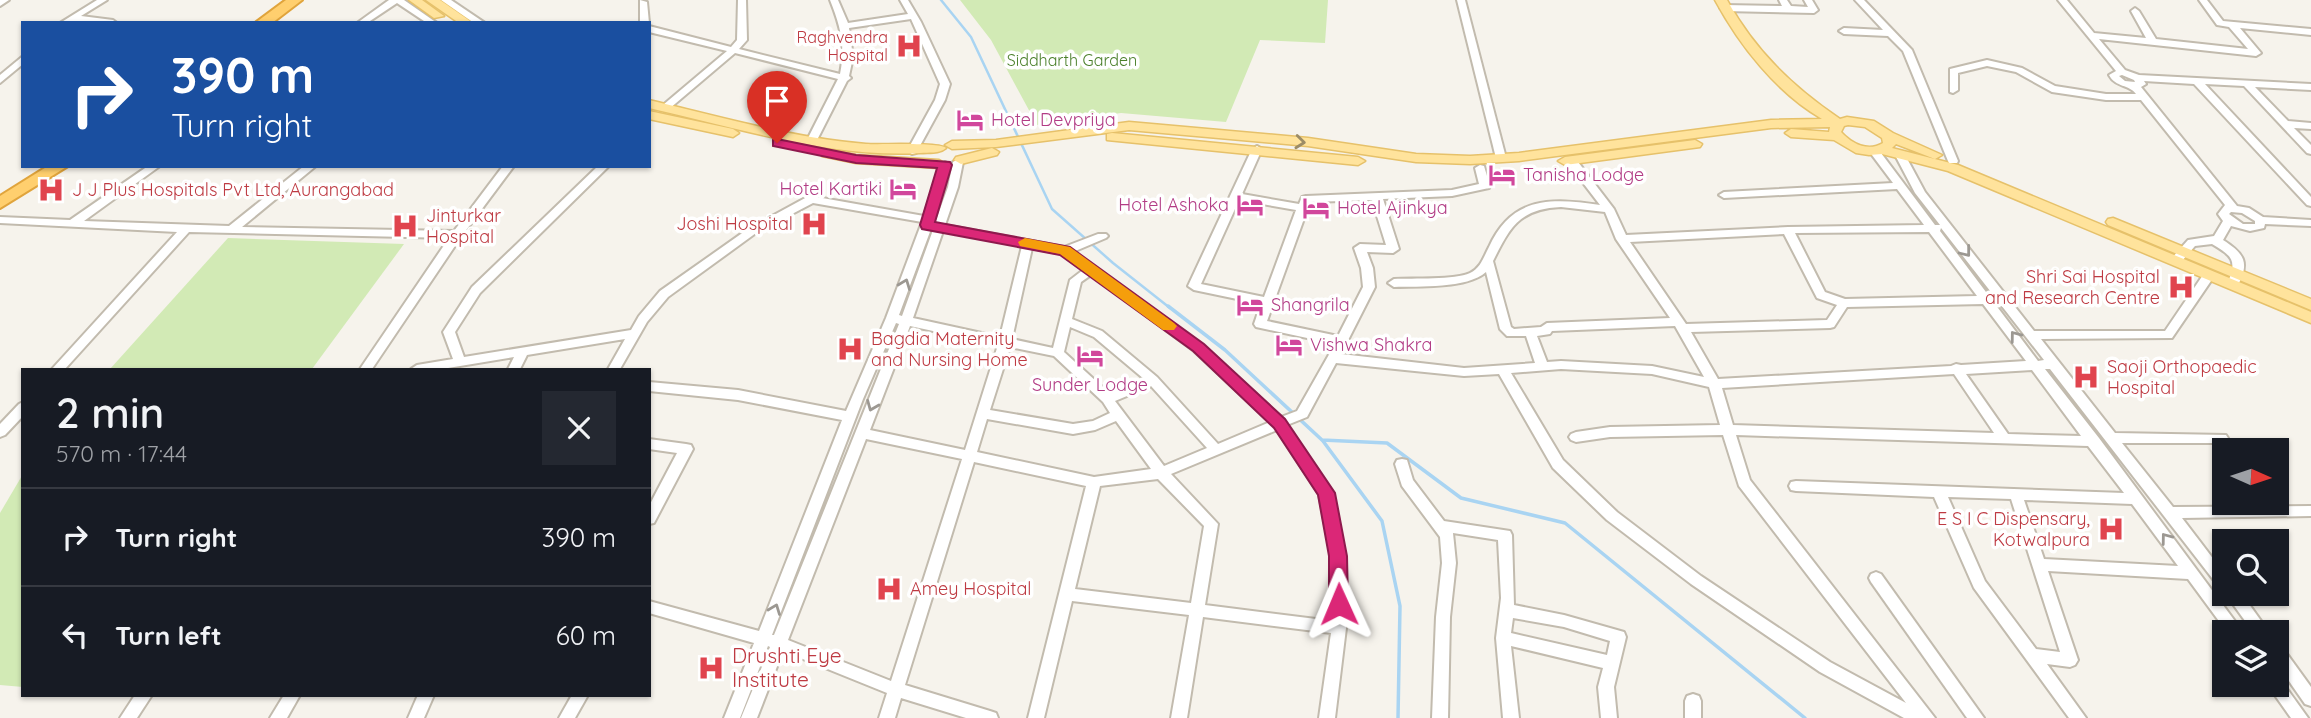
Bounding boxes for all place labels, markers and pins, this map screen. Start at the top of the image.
place label: Raghvendra Hospital [796,27,888,65]
hospital icon: Raghvendra Hospital [894,31,924,61]
pin [747,71,807,143]
hotel icon: Hotel Devpriya [955,105,985,135]
place label: Hotel Devpriya [991,108,1116,131]
hotel icon: Tanisha Lodge [1487,160,1517,190]
place label: Tanisha Lodge [1523,163,1644,186]
hotel icon: Hotel Kartiki [888,174,918,204]
hospital icon: J J Plus Hospitals Pvt Ltd, Aurangabad [36,175,66,205]
place label: Hotel Kartiki [780,177,882,200]
place label: J J Plus Hospitals Pvt Ltd, Aurangabad [72,178,394,201]
hotel icon: Hotel Ashoka [1235,190,1265,220]
place label: Hotel Ashoka [1118,193,1229,216]
hotel icon: Hotel Ajinkya [1301,193,1331,223]
place label: Hotel Ajinkya [1337,196,1448,219]
place label: Jinturkar Hospital [426,204,501,248]
hospital icon: Joshi Hospital [799,209,829,239]
hospital icon: Jinturkar Hospital [390,211,420,241]
place label: Joshi Hospital [676,212,793,235]
place label: Shri Sai Hospital and Research Centre [1985,265,2160,309]
hospital icon: Shri Sai Hospital and Research Centre [2166,272,2196,302]
hotel icon: Shangrila [1235,290,1265,320]
place label: Shangrila [1271,293,1350,316]
place label: Bagdia Maternity and Nursing Home [871,327,1028,371]
hotel icon: Vishwa Shakra [1274,330,1304,360]
place label: Vishwa Shakra [1310,333,1432,356]
hospital icon: Bagdia Maternity and Nursing Home [835,334,865,364]
hotel icon: Sunder Lodge [1075,341,1105,371]
place label: Saoji Orthopaedic Hospital [2107,355,2257,399]
hospital icon: Saoji Orthopaedic Hospital [2071,362,2101,392]
place label: Sunder Lodge [1032,373,1148,396]
place label: E S I C Dispensary, Kotwalpura [1937,507,2090,551]
hospital icon: E S I C Dispensary, Kotwalpura [2096,514,2126,544]
hospital icon: Amey Hospital [874,574,904,604]
place label: Amey Hospital [910,577,1031,600]
place label: Drushti Eye Institute [732,642,842,692]
hospital icon: Drushti Eye Institute [696,653,726,683]

